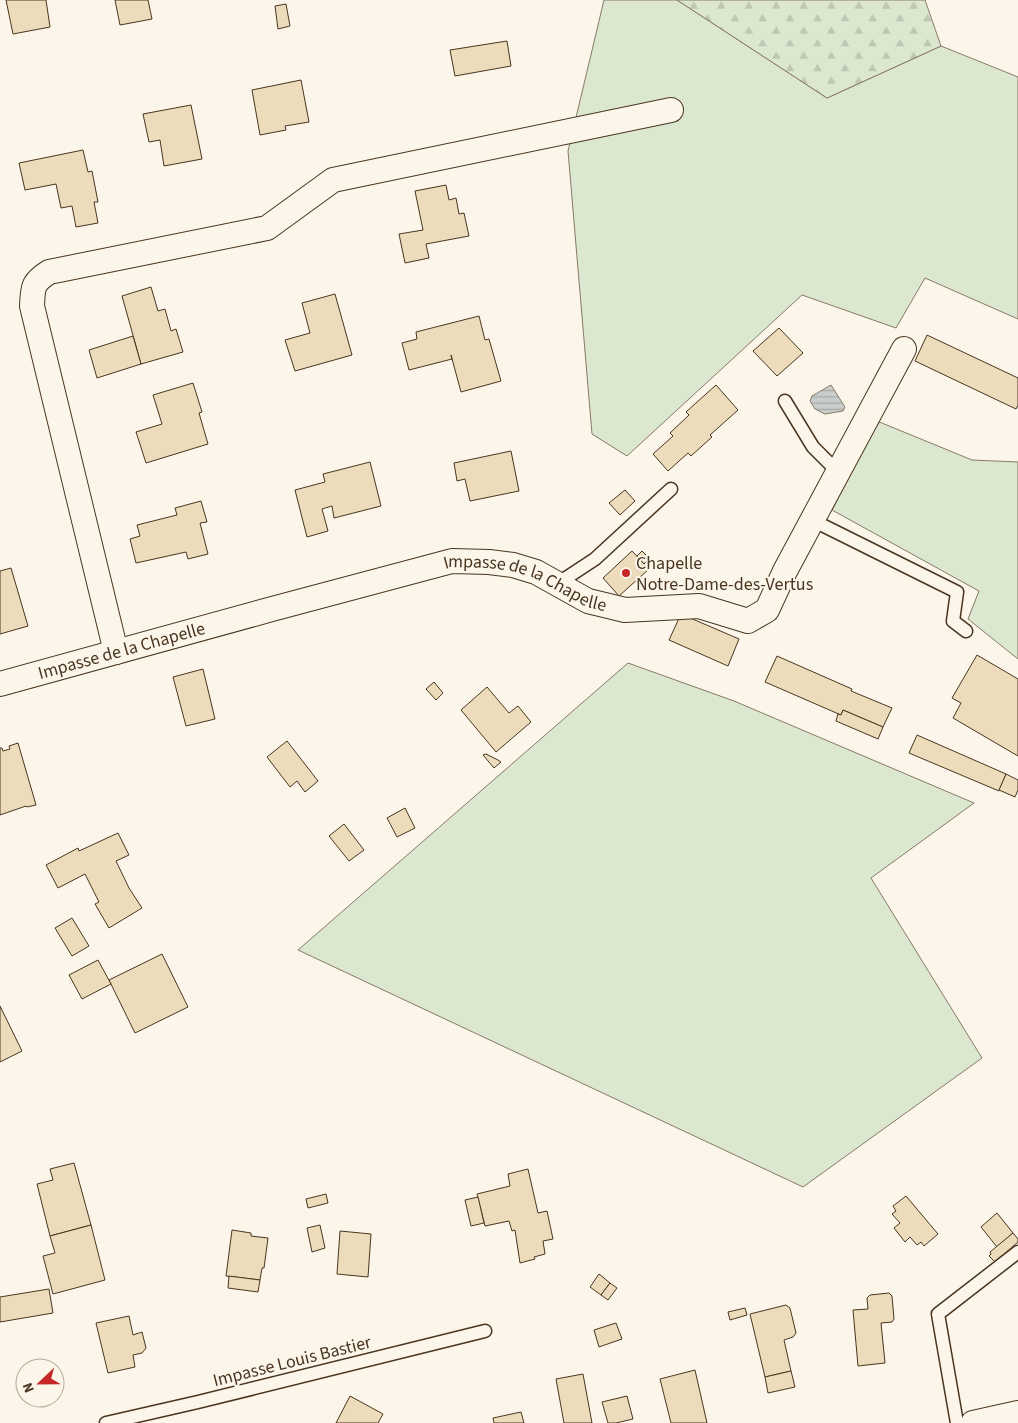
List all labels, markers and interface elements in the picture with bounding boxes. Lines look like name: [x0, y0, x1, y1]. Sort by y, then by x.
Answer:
street label: Impasse de la Chapelle: [441, 549, 609, 618]
place label: Chapelle Notre-Dame-des-Vertus: [636, 551, 813, 597]
marker: Chapelle Notre-Dame-des-Vertus: [620, 567, 632, 579]
street label: Impasse de la Chapelle: [35, 616, 208, 686]
street label: Impasse Louis Bastier: [210, 1330, 375, 1393]
north arrow: [15, 1358, 65, 1408]
text: N: [18, 1379, 40, 1396]

